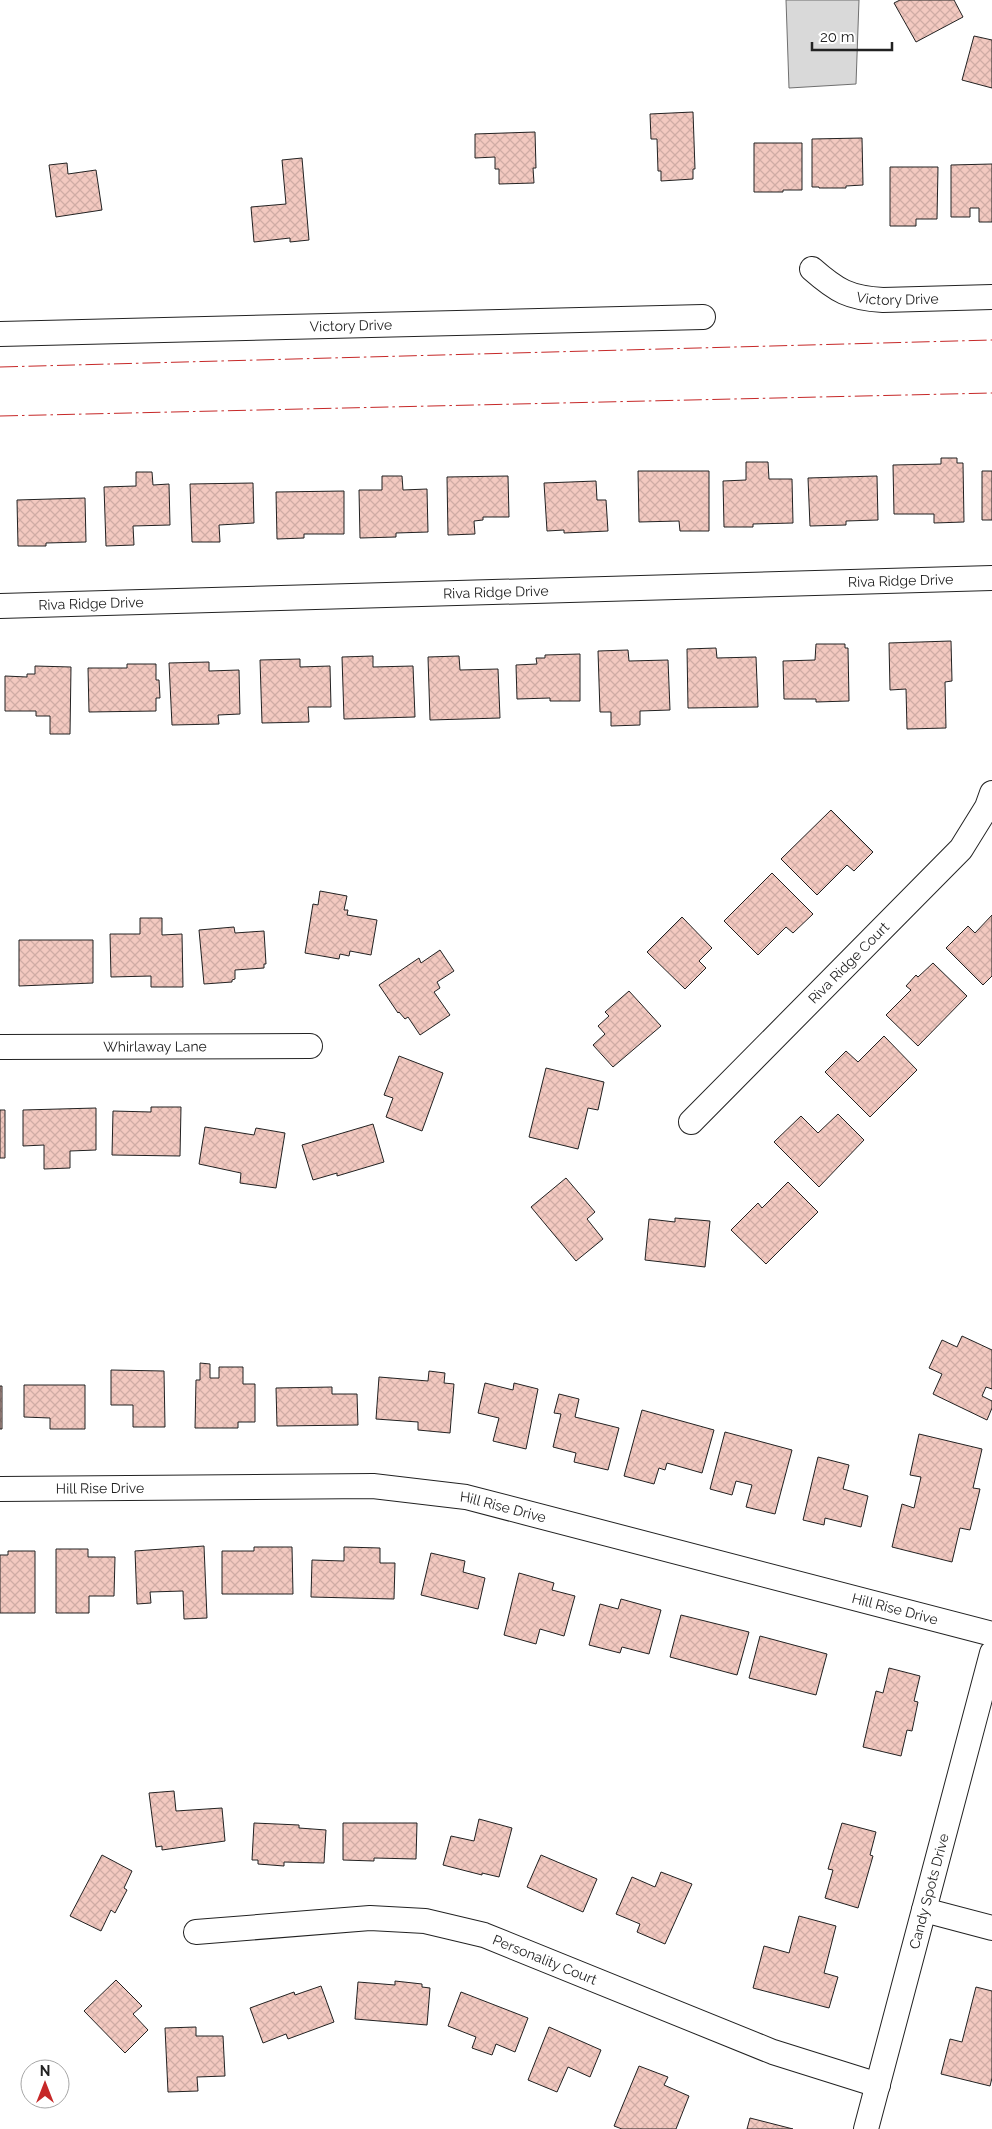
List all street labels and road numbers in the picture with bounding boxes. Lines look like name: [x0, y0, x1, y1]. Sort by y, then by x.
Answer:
street label: Victory Drive: [855, 289, 939, 308]
street label: Victory Drive: [310, 317, 392, 335]
street label: Riva Ridge Drive: [848, 571, 954, 590]
street label: Riva Ridge Drive: [443, 583, 549, 601]
street label: Riva Ridge Drive: [38, 594, 144, 613]
street label: Riva Ridge Court: [805, 919, 892, 1007]
street label: Whirlaway Lane: [103, 1038, 207, 1055]
street label: Hill Rise Drive: [56, 1480, 144, 1497]
street label: Hill Rise Drive: [459, 1488, 548, 1526]
street label: Hill Rise Drive: [850, 1590, 940, 1628]
street label: Candy Spots Drive: [906, 1832, 952, 1951]
street label: Personality Court: [491, 1931, 600, 1988]

